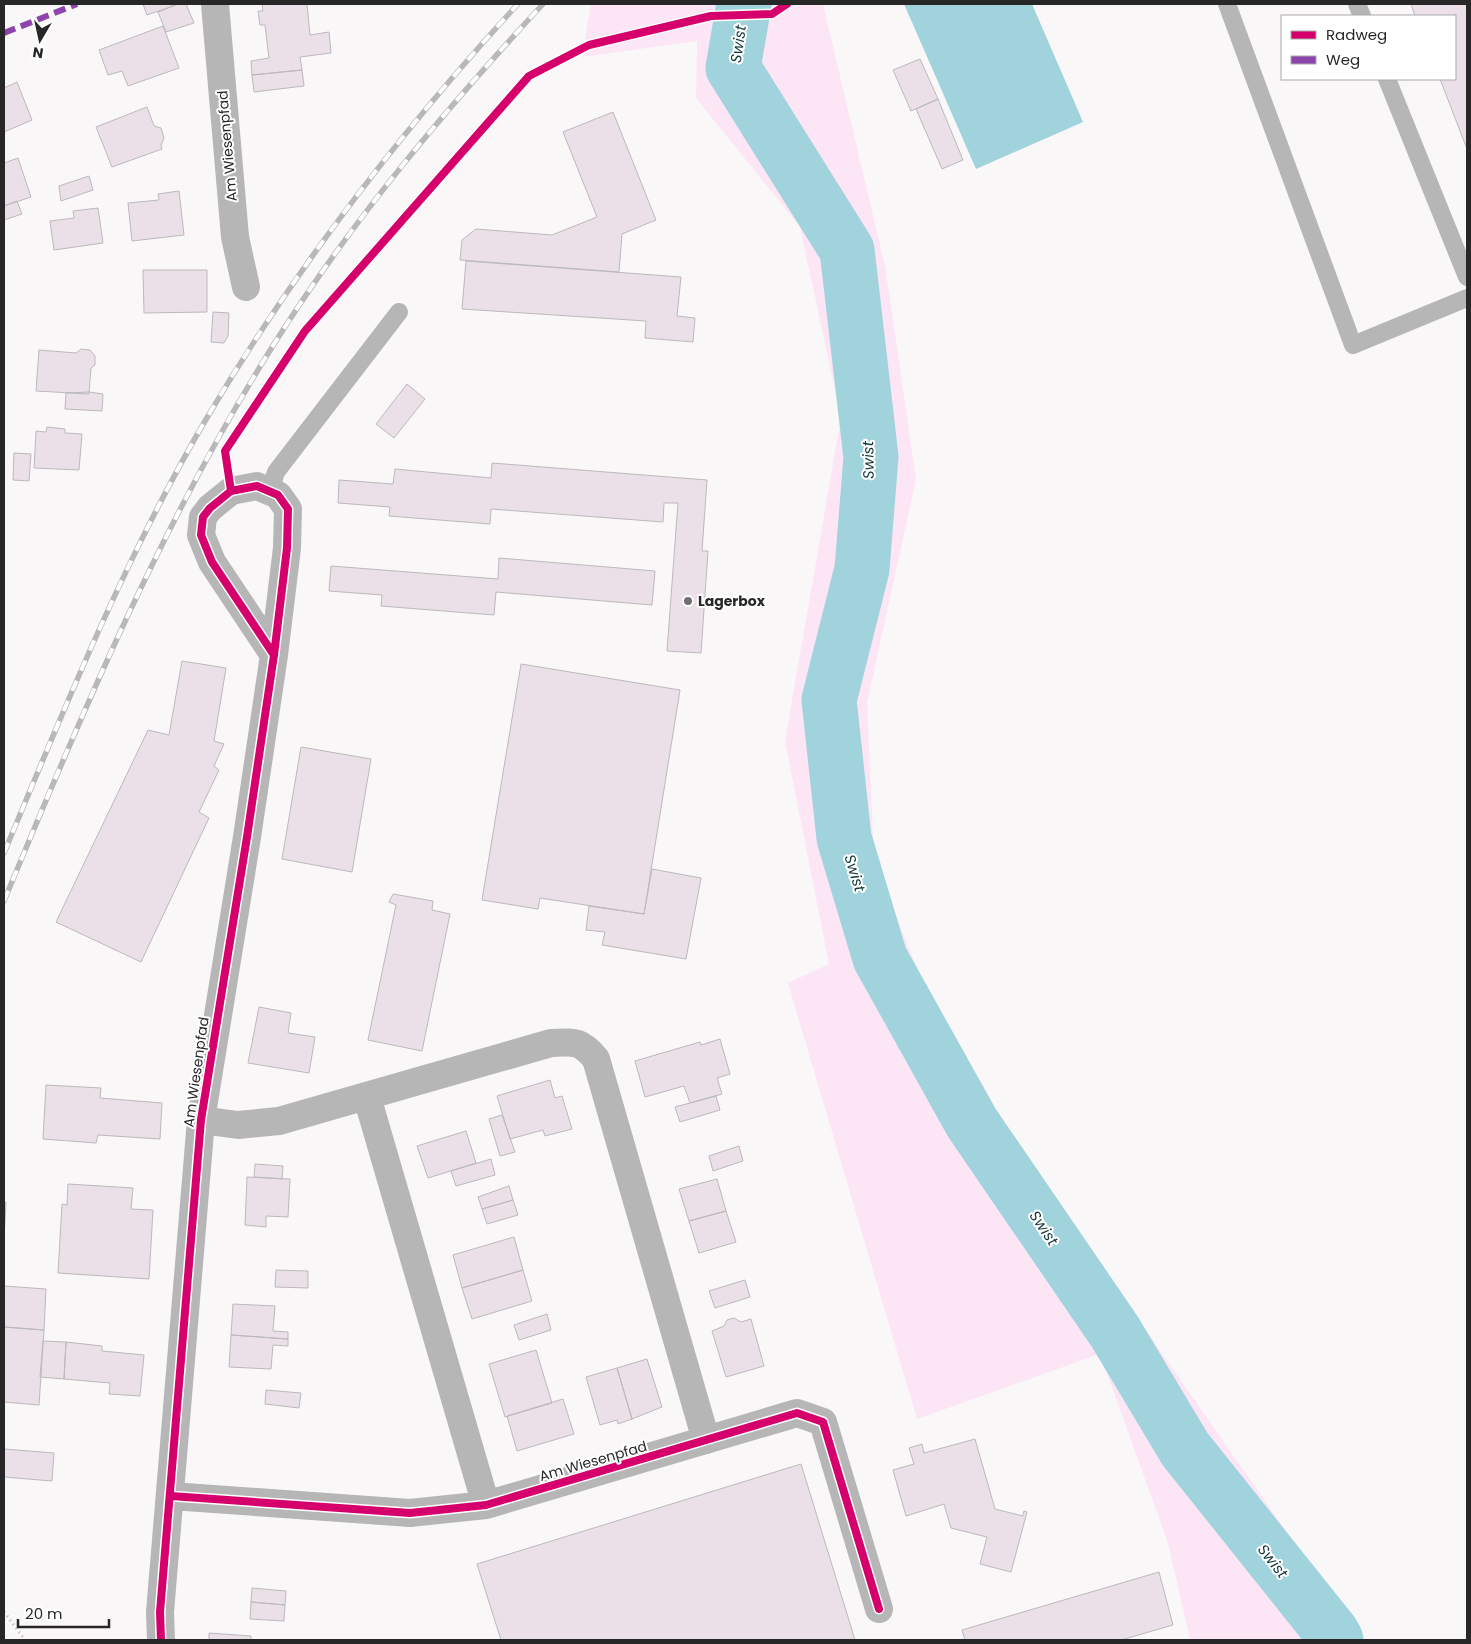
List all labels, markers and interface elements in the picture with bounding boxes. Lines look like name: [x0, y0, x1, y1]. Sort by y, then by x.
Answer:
north arrow: [15, 15, 65, 65]
legend: [1281, 15, 1456, 80]
water label: Swist: [725, 23, 751, 64]
text: Radweg: [1326, 24, 1387, 45]
text: N: [31, 42, 45, 64]
text: Weg: [1326, 49, 1360, 70]
street label: Am Wiesenpfad: [212, 90, 242, 202]
water label: Swist: [857, 440, 879, 479]
place label: Lagerbox: [698, 591, 766, 611]
marker: Lagerbox: [682, 595, 694, 607]
water label: Swist: [839, 852, 871, 895]
street label: Am Wiesenpfad: [178, 1015, 214, 1129]
water label: Swist: [1025, 1206, 1064, 1250]
street label: Am Wiesenpfad: [537, 1436, 649, 1486]
water label: Swist: [1253, 1540, 1293, 1583]
scale bar: [18, 1596, 109, 1628]
text: 20 m: [25, 1603, 63, 1624]

